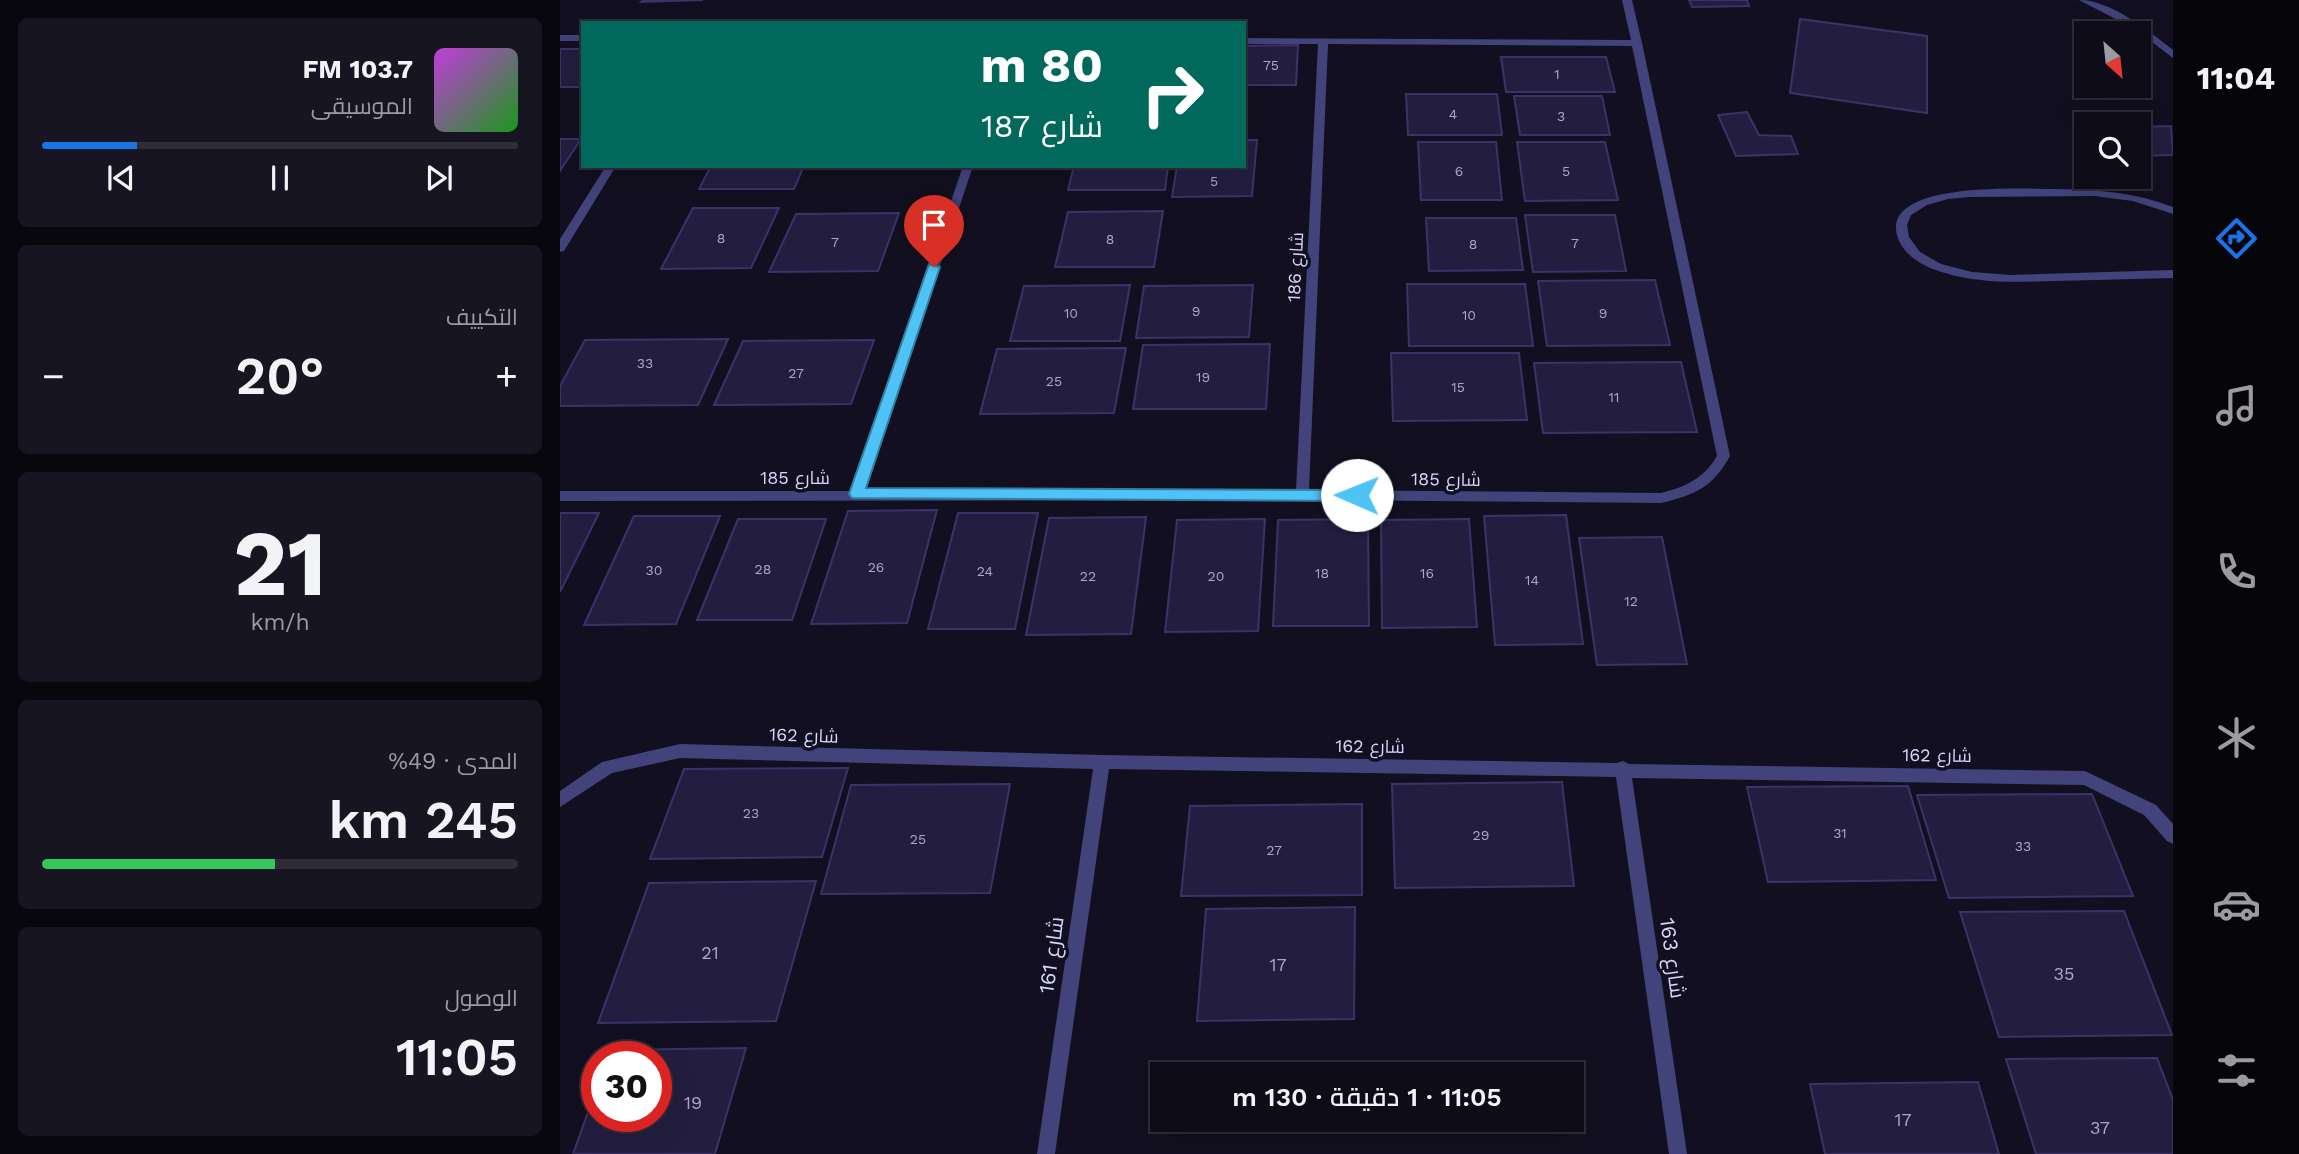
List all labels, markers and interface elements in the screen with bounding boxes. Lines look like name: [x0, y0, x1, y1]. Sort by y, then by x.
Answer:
north arrow: [2074, 21, 2151, 98]
map controls: [2074, 21, 2151, 189]
text: 80 m: [981, 36, 1103, 94]
icon: right: [1127, 49, 1218, 140]
text: 103.7 FM: [302, 54, 413, 84]
house number: 75: [1263, 57, 1279, 73]
text: 11:04: [2197, 59, 2275, 97]
house number: 1: [1554, 66, 1560, 82]
text: الموسيقى: [311, 93, 413, 120]
house number: 4: [1449, 106, 1457, 122]
text: شارع 187: [981, 107, 1103, 145]
house number: 3: [1557, 108, 1565, 124]
button: search: [2074, 112, 2151, 189]
icon: previous: [102, 159, 140, 197]
icon: pause: [261, 159, 299, 197]
icon: next: [420, 159, 458, 197]
house number: 6: [1455, 163, 1463, 179]
house number: 5: [1562, 163, 1570, 179]
house number: 5: [1210, 173, 1218, 189]
pin: [904, 195, 964, 267]
icon: arrive: [915, 206, 953, 244]
icon: directions: [2212, 214, 2261, 263]
house number: 8: [717, 230, 725, 246]
house number: 8: [1106, 231, 1114, 247]
street label: شارع 186: [1283, 231, 1309, 303]
house number: 7: [831, 234, 839, 250]
house number: 7: [1571, 235, 1579, 251]
house number: 8: [1469, 236, 1477, 252]
house number: 9: [1192, 303, 1200, 319]
text: التكييف: [446, 304, 518, 331]
house number: 10: [1064, 305, 1078, 321]
house number: 9: [1599, 305, 1607, 321]
house number: 10: [1462, 307, 1476, 323]
text: 20°: [236, 346, 324, 407]
text: −: [42, 354, 65, 398]
text: +: [495, 354, 518, 398]
house number: 33: [637, 355, 653, 371]
house number: 27: [788, 365, 804, 381]
house number: 19: [1196, 369, 1210, 385]
house number: 25: [1046, 373, 1062, 389]
house number: 15: [1451, 379, 1465, 395]
icon: music: [2212, 381, 2261, 430]
house number: 11: [1609, 389, 1619, 405]
position arrow: [1320, 458, 1394, 532]
street label: شارع 185: [760, 467, 830, 490]
street label: شارع 185: [1411, 468, 1481, 492]
text: 21: [233, 510, 327, 617]
icon: phone: [2212, 547, 2261, 596]
house number: 26: [868, 559, 884, 575]
house number: 28: [755, 561, 771, 577]
house number: 30: [646, 562, 662, 578]
house number: 24: [977, 563, 993, 579]
house number: 18: [1315, 565, 1329, 581]
house number: 16: [1420, 565, 1434, 581]
house number: 22: [1080, 568, 1096, 584]
house number: 20: [1208, 568, 1224, 584]
house number: 14: [1525, 572, 1539, 588]
house number: 12: [1624, 593, 1638, 609]
text: km/h: [250, 609, 310, 636]
icon: climate: [2212, 713, 2261, 762]
street label: شارع 162: [769, 723, 839, 749]
street label: شارع 162: [1335, 735, 1405, 759]
street label: شارع 162: [1902, 744, 1972, 768]
text: المدى · 49%: [388, 748, 518, 775]
text: 245 km: [329, 790, 518, 851]
house number: 23: [743, 805, 759, 821]
house number: 31: [1833, 825, 1847, 841]
house number: 29: [1473, 827, 1489, 843]
house number: 25: [910, 831, 926, 847]
house number: 33: [2015, 838, 2031, 854]
house number: 27: [1266, 842, 1282, 858]
icon: car: [2212, 880, 2261, 929]
street label: شارع 161: [1033, 915, 1071, 995]
street label: شارع 163: [1653, 916, 1691, 1000]
house number: 21: [701, 942, 719, 963]
house number: 17: [1269, 954, 1287, 975]
house number: 35: [2054, 963, 2074, 984]
text: الوصول: [445, 985, 518, 1012]
text: 11:05: [396, 1027, 518, 1088]
speed limit sign: 30: [581, 1041, 672, 1132]
icon: filters: [2212, 1046, 2261, 1095]
text: 11:05 · 1 دقيقة · 130 m: [1232, 1082, 1502, 1112]
house number: 19: [684, 1092, 702, 1113]
house number: 17: [1894, 1109, 1912, 1130]
house number: 37: [2090, 1117, 2110, 1138]

